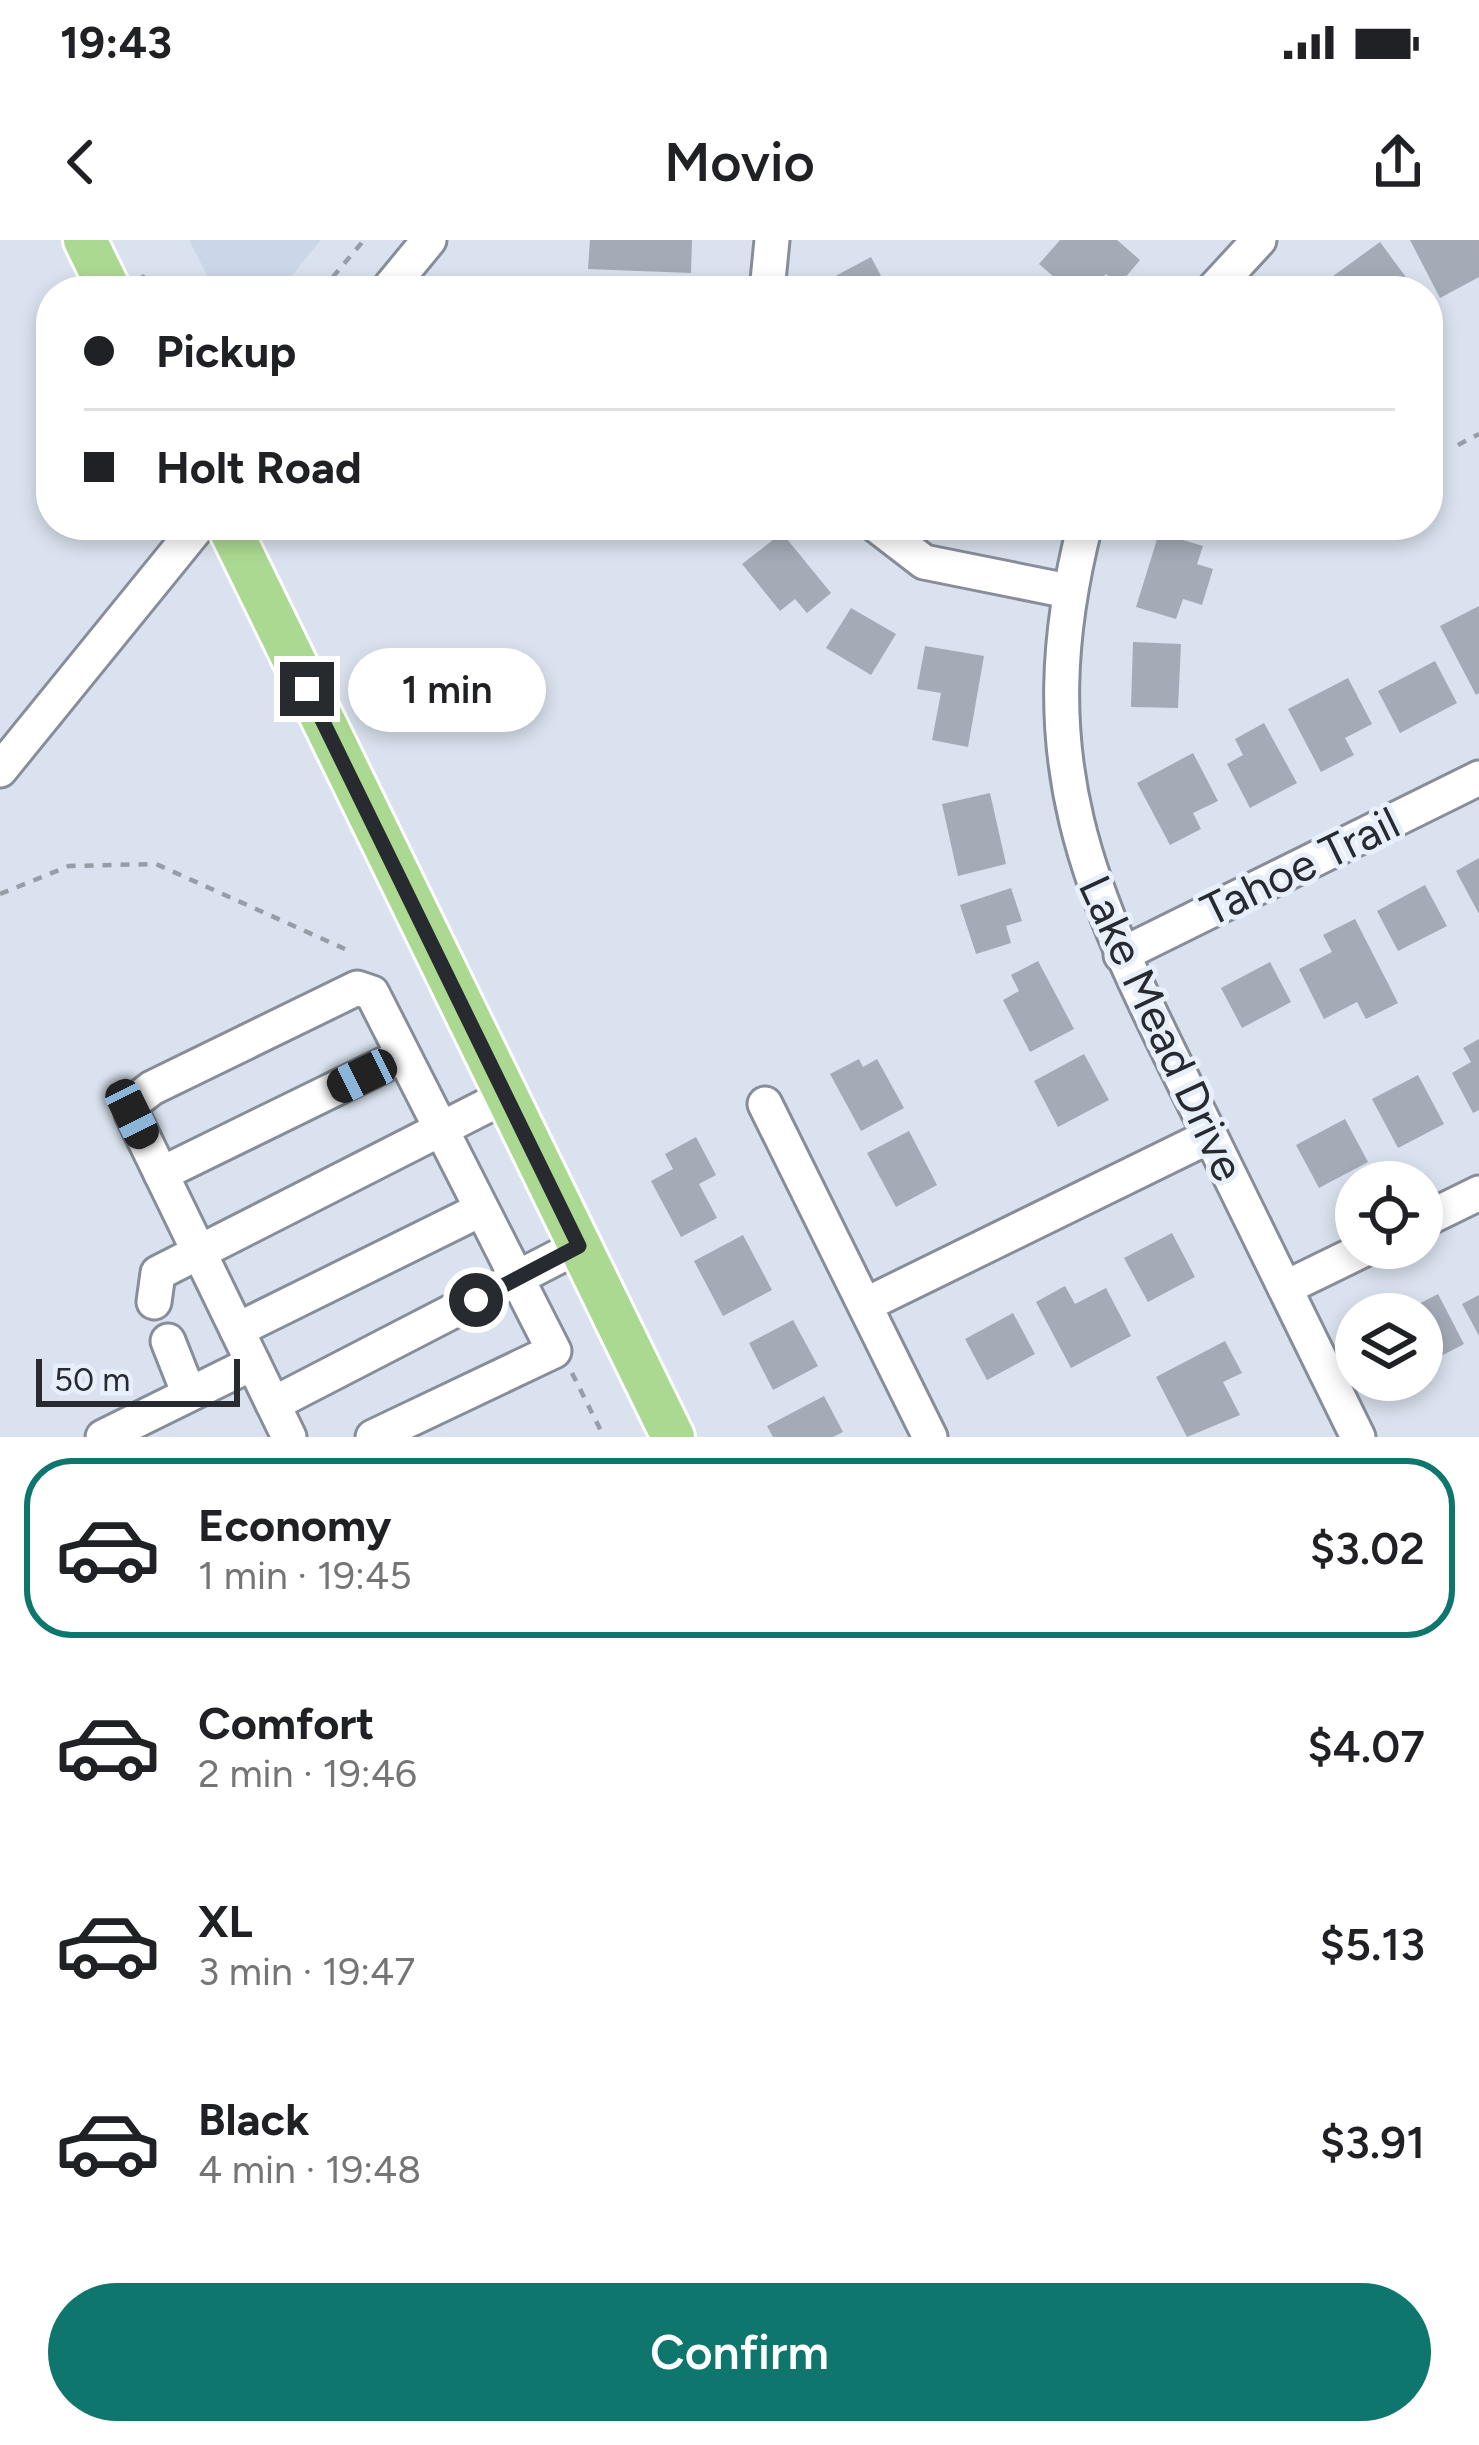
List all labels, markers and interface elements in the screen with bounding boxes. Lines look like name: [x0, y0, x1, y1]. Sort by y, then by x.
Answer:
text: 19:43: [60, 15, 172, 69]
icon: back: [48, 129, 114, 195]
icon: share: [1365, 129, 1431, 195]
text: Movio: [664, 130, 815, 195]
text: Pickup: [156, 324, 296, 378]
text: Holt Road: [156, 440, 362, 494]
callout: 1 min: [349, 647, 547, 731]
route end: [280, 662, 334, 716]
text: 1 min: [401, 666, 493, 713]
street label: Tahoe Trail: [1192, 795, 1408, 937]
street label: Lake Mead Drive: [1068, 867, 1256, 1189]
car: [322, 1044, 402, 1108]
car: [100, 1074, 164, 1154]
map controls: [1335, 1161, 1443, 1401]
button: locate: [1335, 1161, 1443, 1269]
route start: [449, 1273, 503, 1327]
button: layers: [1335, 1293, 1443, 1401]
scale bar: [36, 1353, 240, 1406]
text: 50 m: [54, 1360, 130, 1399]
icon: car: [54, 1494, 162, 1602]
text: Economy: [198, 1498, 391, 1552]
text: $3.02: [1310, 1521, 1425, 1575]
text: 1 min · 19:45: [198, 1552, 412, 1599]
icon: car: [54, 1692, 162, 1800]
text: Comfort: [198, 1696, 374, 1750]
text: $4.07: [1308, 1719, 1425, 1773]
text: 2 min · 19:46: [198, 1750, 417, 1797]
icon: car: [54, 1890, 162, 1998]
text: XL: [198, 1894, 253, 1948]
text: $5.13: [1320, 1917, 1425, 1971]
text: 3 min · 19:47: [198, 1948, 415, 1995]
icon: car: [54, 2088, 162, 2196]
text: Black: [198, 2092, 309, 2146]
text: $3.91: [1320, 2115, 1425, 2169]
text: 4 min · 19:48: [198, 2146, 421, 2193]
button: Confirm: [48, 2283, 1431, 2421]

